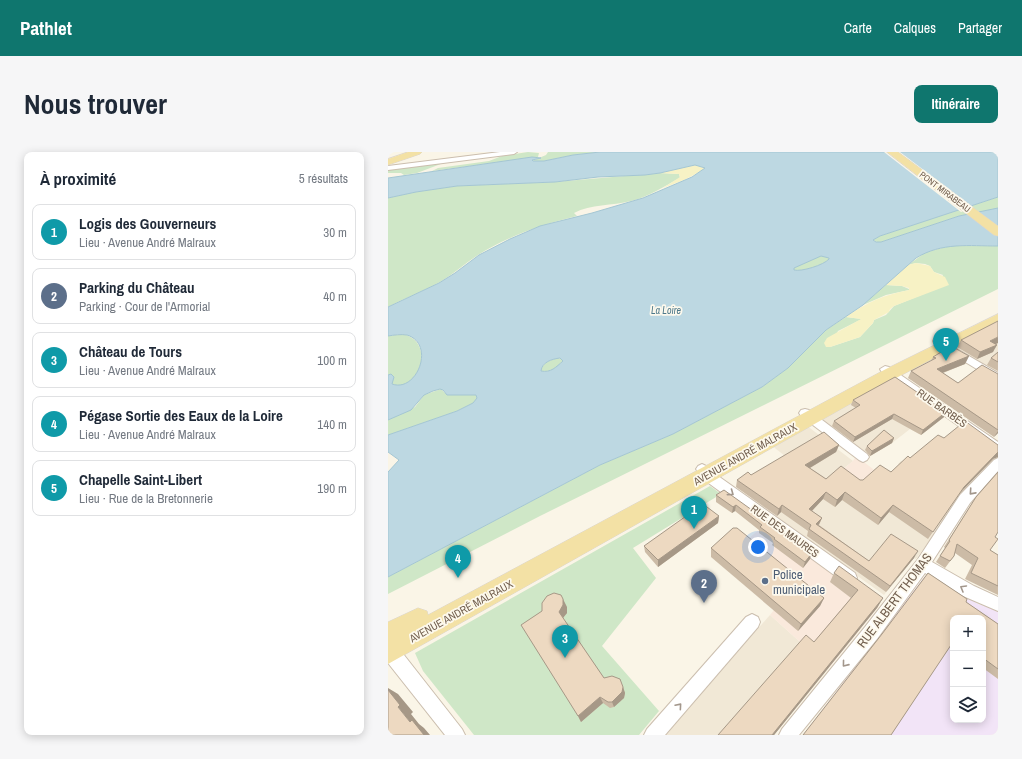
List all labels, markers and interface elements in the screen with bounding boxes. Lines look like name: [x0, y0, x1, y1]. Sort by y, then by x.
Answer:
text: Pathlet: [20, 15, 72, 41]
text: Carte: [844, 19, 872, 37]
text: Calques: [894, 19, 936, 37]
text: Partager: [958, 19, 1002, 37]
text: Nous trouver: [24, 85, 167, 123]
button: Itinéraire: [914, 85, 998, 123]
text: À proximité: [40, 167, 116, 190]
street label: PONT MIRABEAU: [917, 169, 973, 215]
text: 5 résultats: [299, 170, 348, 187]
text: Logis des Gouverneurs: [79, 213, 216, 234]
text: 1: [51, 224, 57, 241]
text: 30 m: [323, 224, 347, 241]
text: Lieu · Avenue André Malraux: [79, 234, 216, 251]
text: Parking du Château: [79, 277, 195, 298]
text: 2: [51, 288, 57, 305]
text: 40 m: [323, 288, 347, 305]
text: Parking · Cour de l'Armorial: [79, 298, 210, 315]
water label: La Loire: [651, 304, 681, 317]
pin: 5: [933, 328, 959, 361]
text: Château de Tours: [79, 341, 182, 362]
text: 3: [51, 352, 57, 369]
text: 100 m: [317, 352, 347, 369]
text: Lieu · Avenue André Malraux: [79, 362, 216, 379]
street label: RUE BARBÈS: [914, 386, 970, 430]
text: Pégase Sortie des Eaux de la Loire: [79, 405, 283, 426]
text: 4: [51, 416, 57, 433]
text: 140 m: [317, 416, 347, 433]
street label: AVENUE ANDRÉ MALRAUX: [690, 420, 799, 489]
text: Lieu · Avenue André Malraux: [79, 426, 216, 443]
text: Chapelle Saint-Libert: [79, 469, 202, 490]
text: 5: [51, 480, 57, 497]
text: 190 m: [317, 480, 347, 497]
one-way arrow: [969, 487, 976, 495]
one-way arrow: [727, 488, 734, 495]
text: Lieu · Rue de la Bretonnerie: [79, 490, 213, 507]
pin: 1: [681, 496, 707, 529]
street label: RUE DES MAURES: [748, 501, 822, 561]
your location: [748, 537, 768, 557]
pin: 4: [445, 545, 471, 578]
street label: RUE ALBERT THOMAS: [853, 550, 936, 651]
place label: Police municipale: [773, 566, 825, 598]
pin: 2: [691, 570, 717, 603]
marker: Police municipale: [760, 576, 770, 586]
street label: AVENUE ANDRÉ MALRAUX: [406, 577, 515, 646]
one-way arrow: [960, 585, 967, 593]
map controls: [950, 615, 986, 723]
button: +: [950, 615, 986, 651]
pin: 3: [552, 625, 578, 658]
button: −: [950, 651, 986, 687]
one-way arrow: [843, 660, 850, 667]
button: layers: [950, 687, 986, 723]
one-way arrow: [674, 703, 681, 710]

